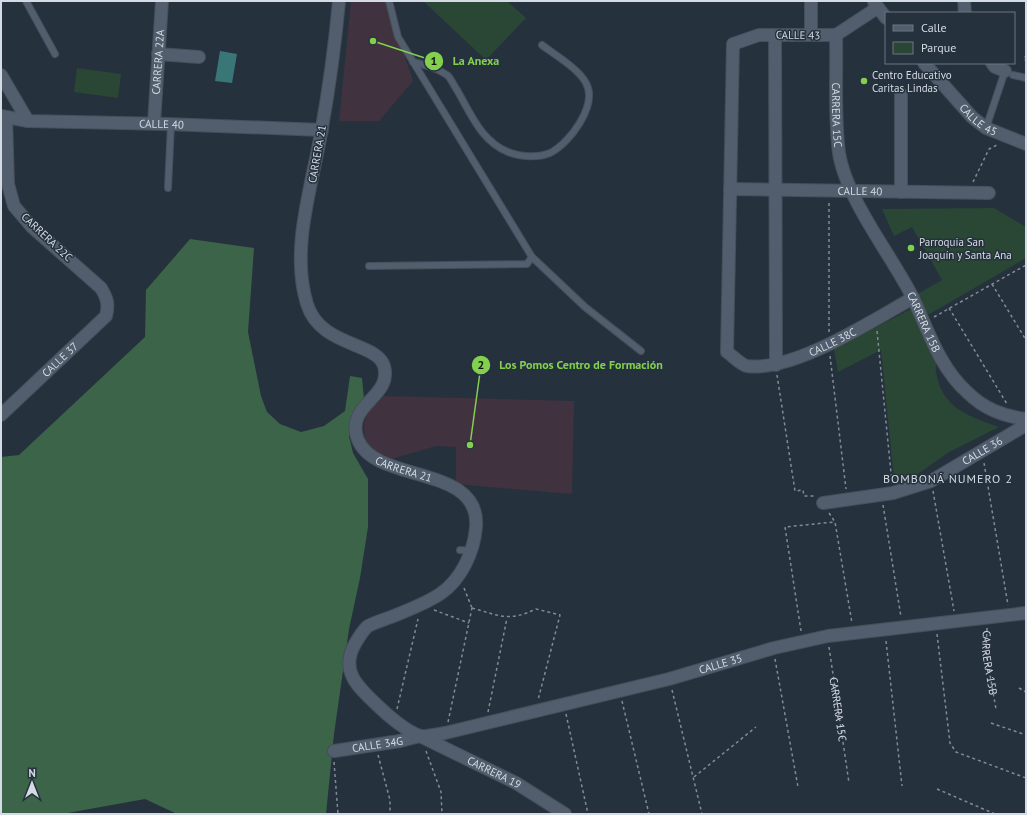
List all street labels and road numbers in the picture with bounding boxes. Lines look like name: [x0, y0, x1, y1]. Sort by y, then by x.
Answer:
street label: CALLE 43: [776, 28, 820, 42]
street label: CARRERA 22A: [149, 29, 167, 95]
street label: CARRERA 15C: [829, 82, 845, 148]
street label: CALLE 45: [956, 101, 999, 139]
street label: CALLE 40: [139, 116, 184, 132]
street label: CARRERA 21: [305, 124, 329, 184]
street label: CALLE 40: [838, 184, 882, 198]
street label: CARRERA 22C: [19, 210, 75, 264]
street label: CARRERA 15B: [904, 289, 944, 355]
street label: CALLE 38C: [807, 325, 859, 360]
street label: CALLE 37: [39, 339, 81, 380]
street label: CALLE 36: [959, 433, 1005, 468]
street label: CARRERA 21: [373, 453, 434, 485]
street label: CARRERA 15B: [979, 630, 1000, 696]
street label: CALLE 35: [697, 651, 744, 677]
street label: CARRERA 15C: [827, 676, 850, 742]
street label: CALLE 34G: [351, 734, 404, 755]
street label: CARRERA 19: [465, 753, 524, 792]

